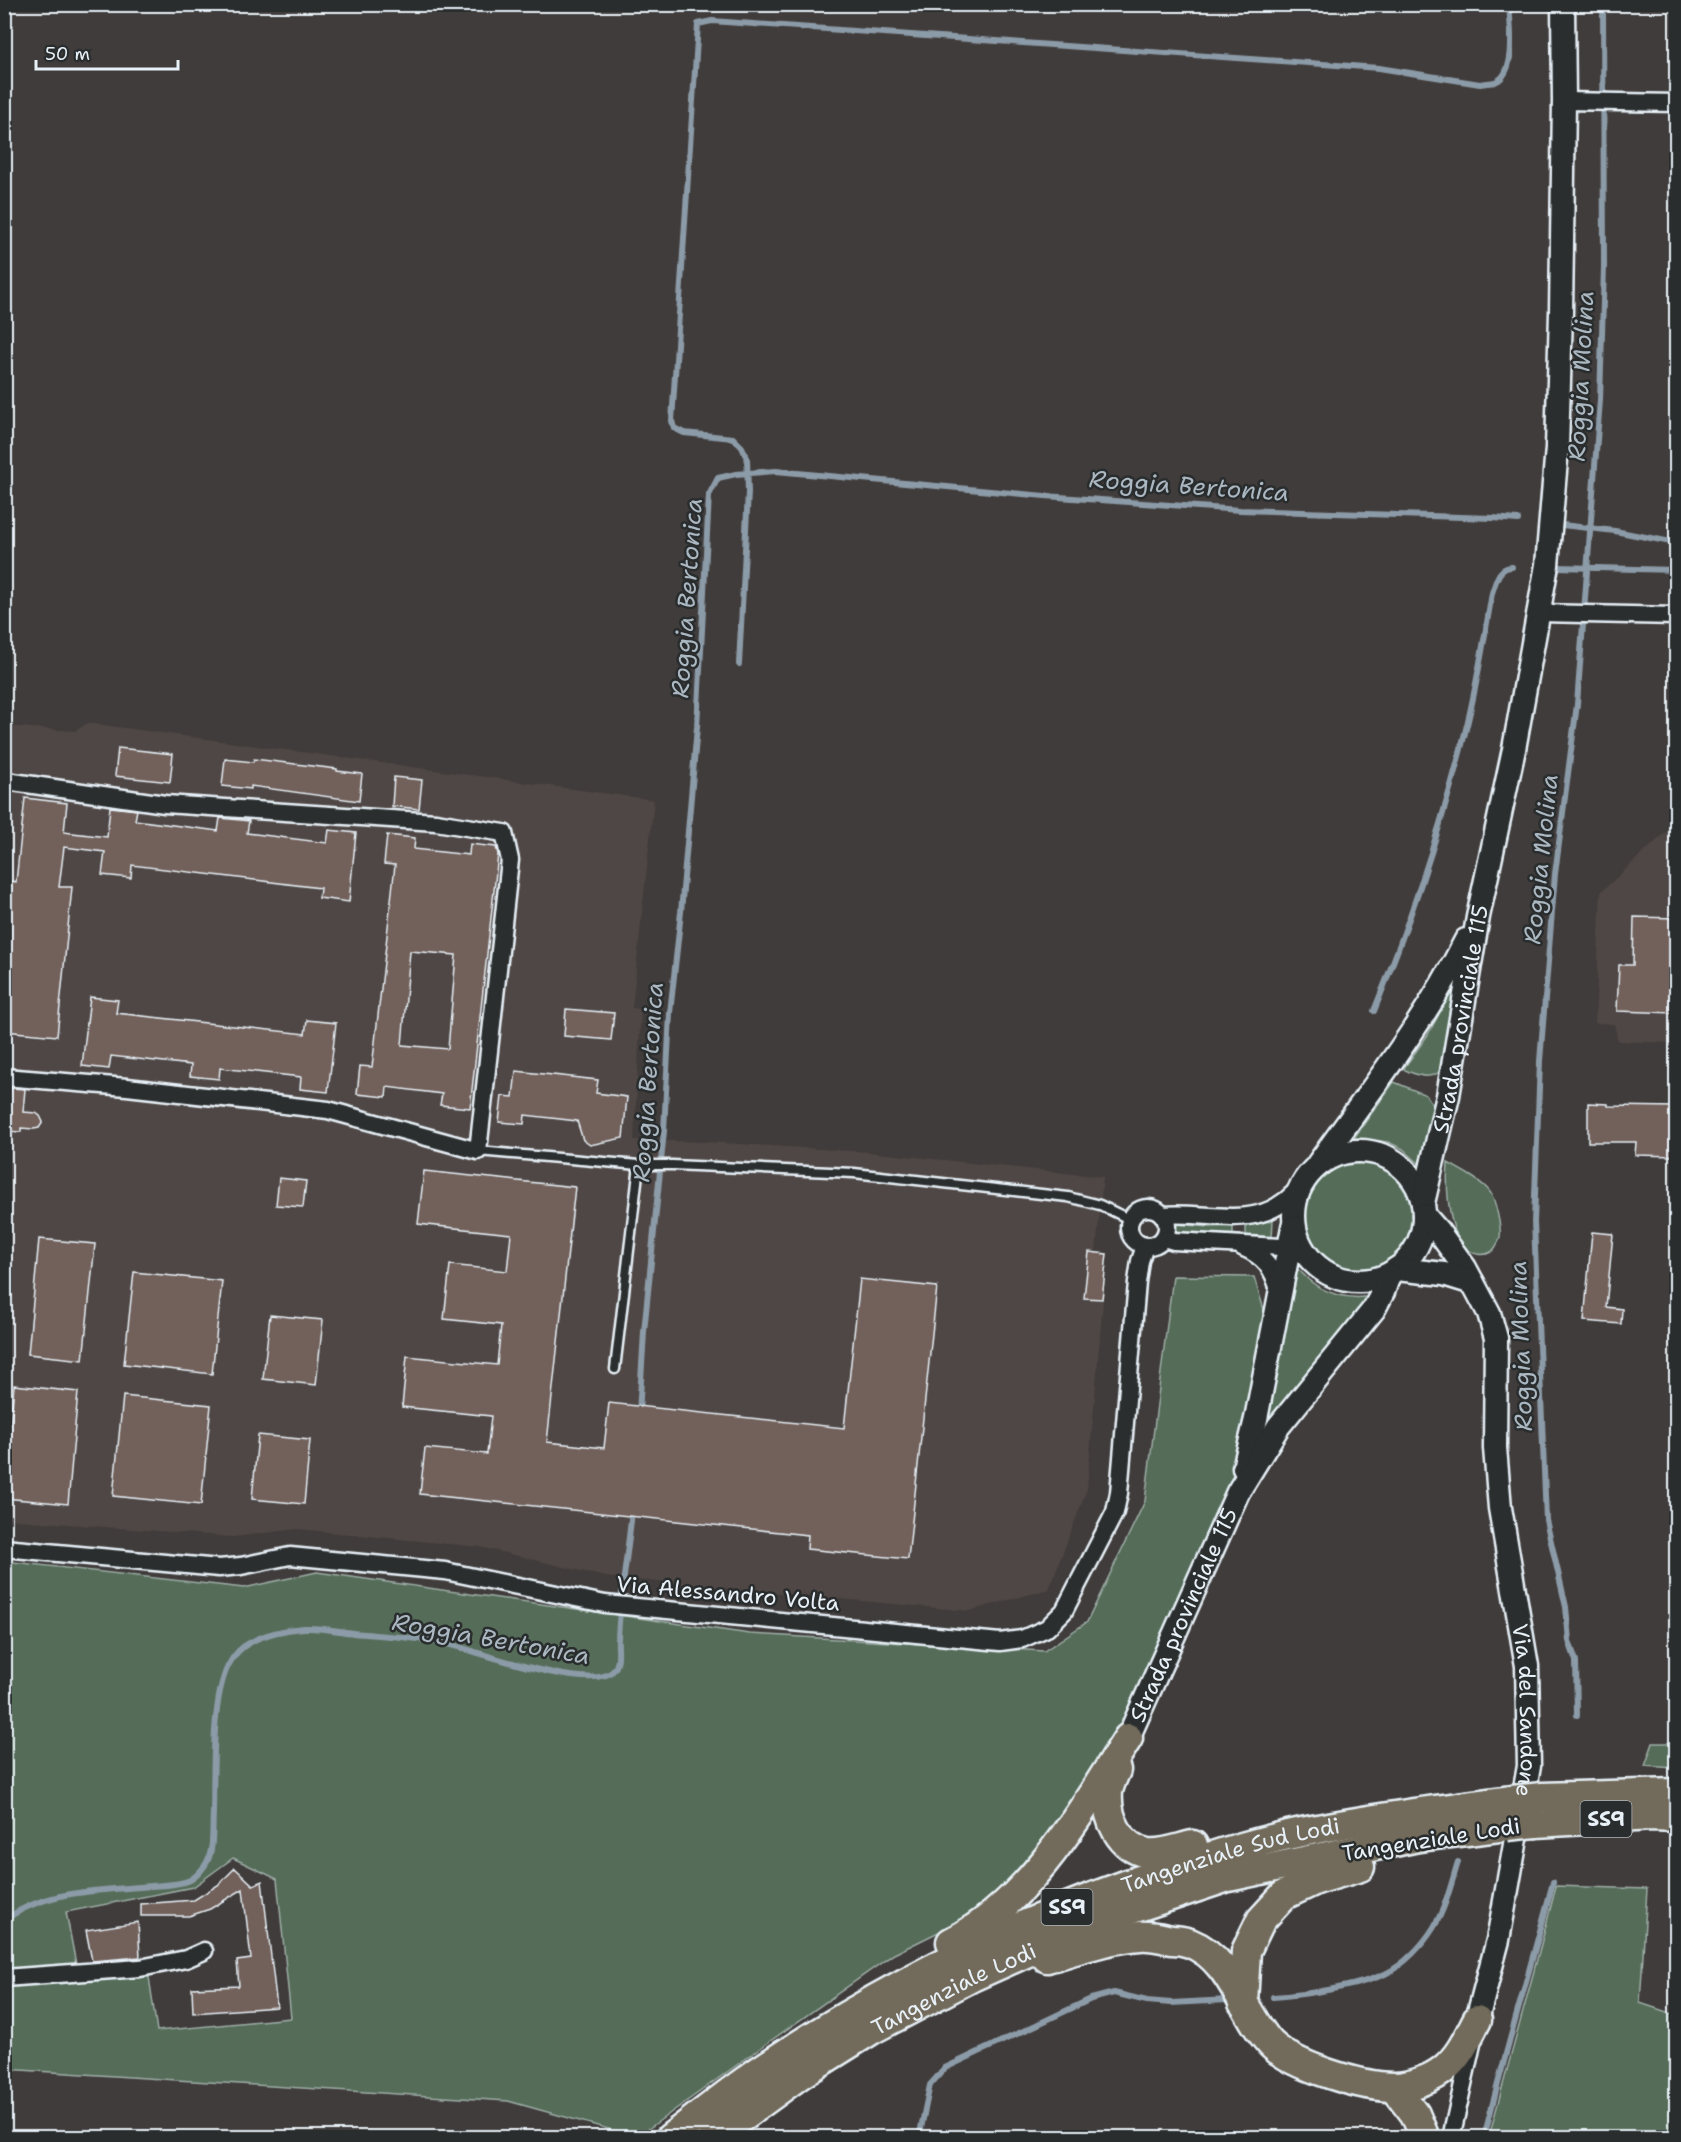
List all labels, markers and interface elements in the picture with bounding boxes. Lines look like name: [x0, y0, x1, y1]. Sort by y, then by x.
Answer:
scale bar: [36, 33, 178, 71]
text: 50 m: [45, 42, 90, 66]
water label: Roggia Molina: [1561, 290, 1601, 462]
water label: Roggia Bertonica: [1088, 463, 1290, 509]
water label: Roggia Bertonica: [664, 497, 710, 699]
water label: Roggia Molina: [1516, 772, 1566, 946]
street label: Strada provinciale 115: [1426, 902, 1495, 1136]
water label: Roggia Bertonica: [625, 981, 671, 1183]
water label: Roggia Molina: [1502, 1260, 1540, 1432]
street label: Strada provinciale 115: [1123, 1503, 1244, 1727]
street label: Via Alessandro Volta: [615, 1569, 841, 1618]
water label: Roggia Bertonica: [390, 1606, 592, 1672]
street label: Via del Sandone: [1505, 1622, 1543, 1799]
road number: SS9: [1580, 1801, 1632, 1837]
street label: Tangenziale Sud Lodi: [1117, 1811, 1342, 1900]
street label: Tangenziale Lodi: [1340, 1811, 1522, 1868]
road number: SS9: [1042, 1889, 1092, 1925]
street label: Tangenziale Lodi: [867, 1936, 1041, 2042]

